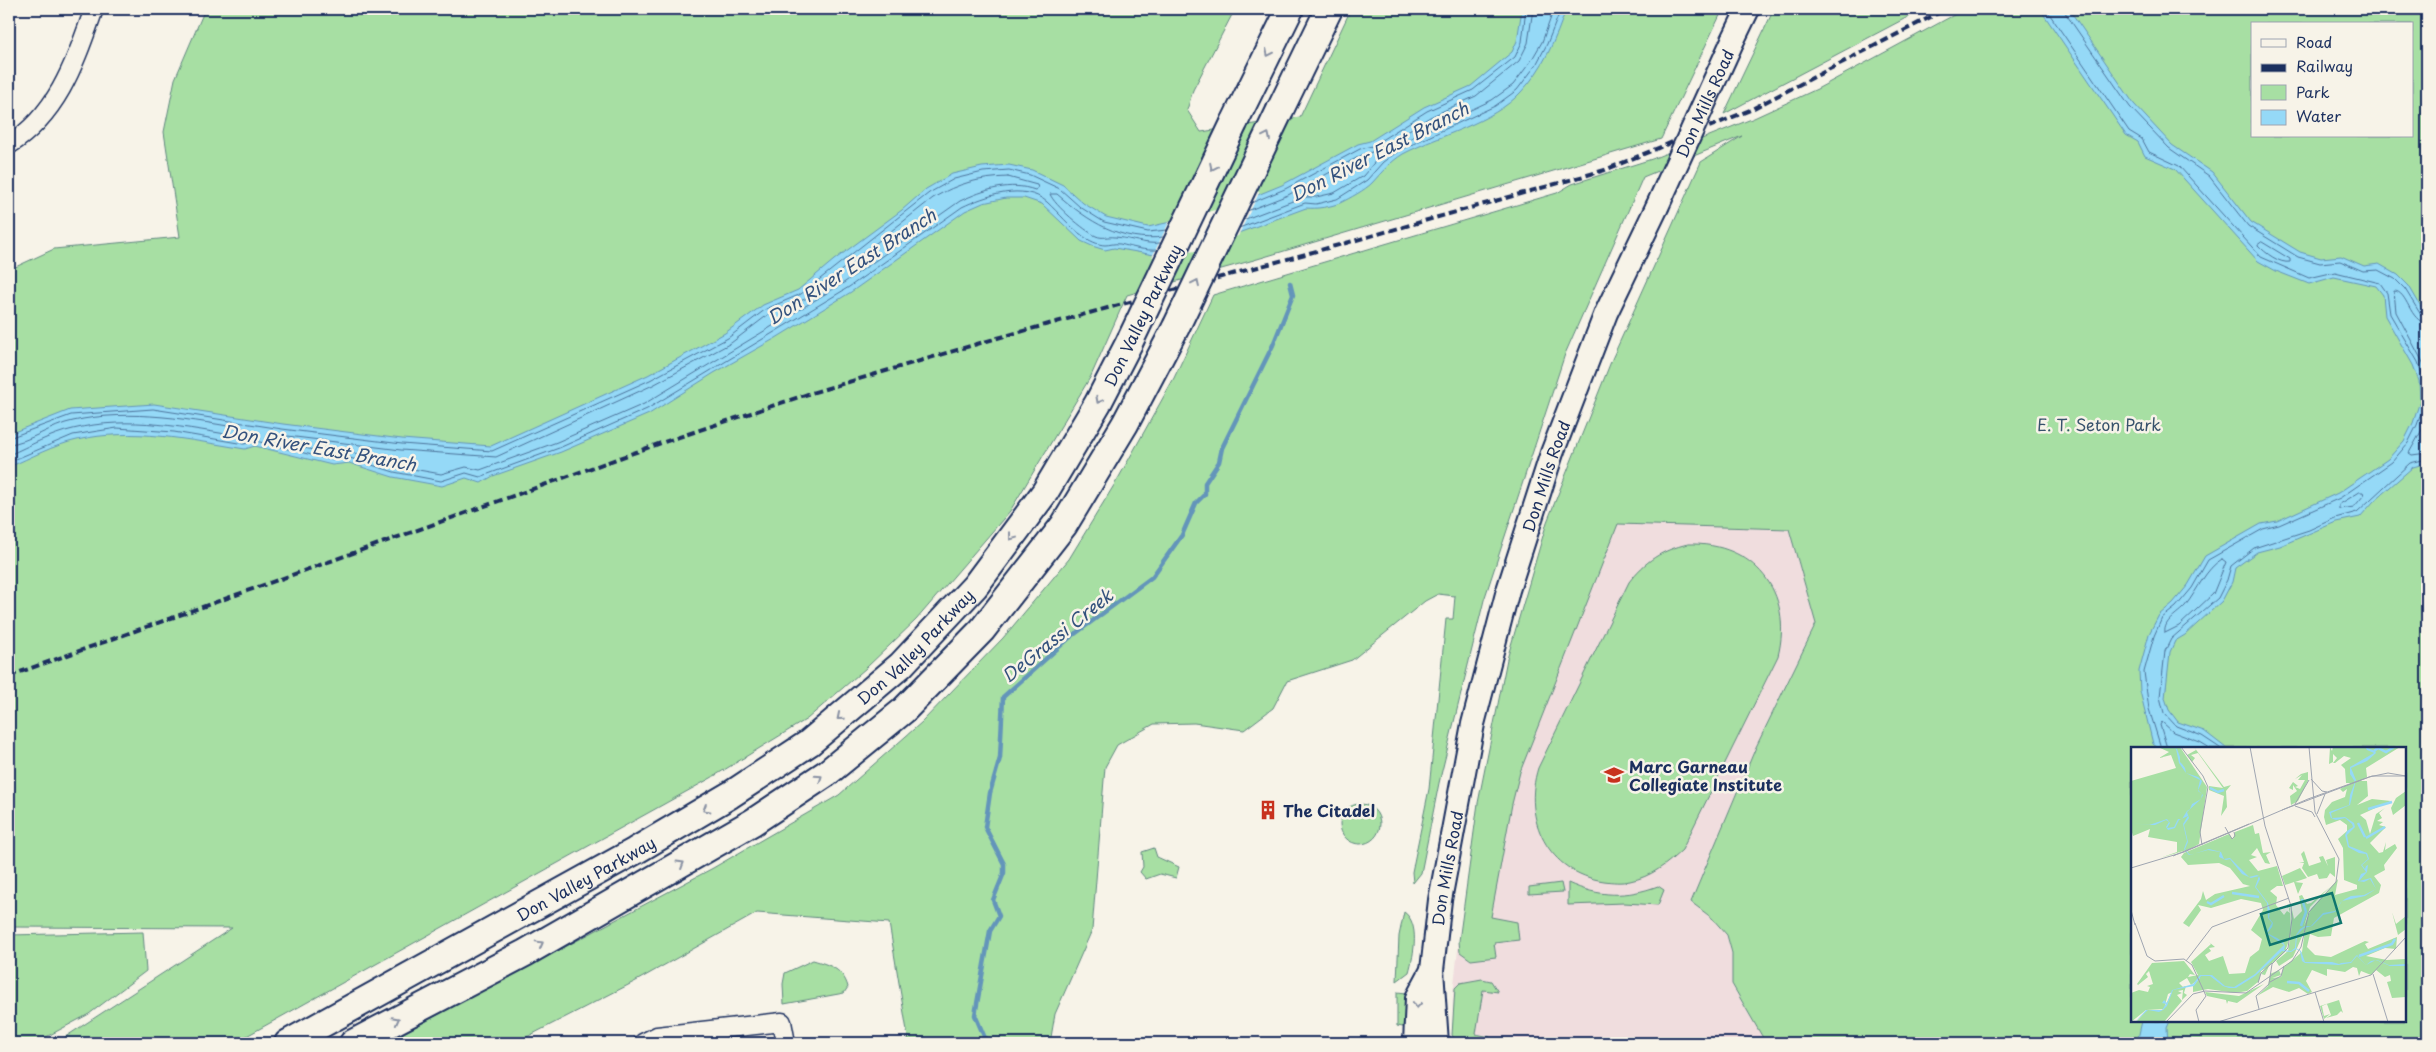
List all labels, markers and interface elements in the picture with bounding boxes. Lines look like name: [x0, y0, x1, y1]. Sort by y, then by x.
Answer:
legend: [2251, 22, 2414, 138]
text: Road: [2296, 30, 2332, 53]
street label: Don Mills Road: [1669, 45, 1739, 161]
one-way arrow: [1265, 47, 1275, 56]
text: Railway: [2296, 54, 2353, 77]
text: Park: [2296, 80, 2330, 103]
water label: Don River East Branch: [1285, 94, 1473, 208]
text: Water: [2296, 104, 2341, 127]
one-way arrow: [1260, 132, 1271, 141]
one-way arrow: [1209, 162, 1220, 171]
water label: Don River East Branch: [761, 201, 941, 331]
street label: Don Valley Parkway: [1097, 240, 1187, 390]
one-way arrow: [1190, 279, 1201, 288]
one-way arrow: [1096, 395, 1106, 404]
park label: E. T. Seton Park: [2037, 412, 2161, 436]
water label: Don River East Branch: [220, 417, 419, 477]
street label: Don Mills Road: [1515, 417, 1576, 535]
one-way arrow: [1009, 531, 1017, 540]
water label: DeGrassi Creek: [996, 581, 1119, 688]
street label: Don Valley Parkway: [851, 583, 979, 710]
one-way arrow: [836, 711, 845, 720]
inset map: [2131, 747, 2406, 1022]
place label: Marc Garneau Collegiate Institute: [1629, 754, 1782, 796]
school or university icon: Marc Garneau Collegiate Institute: [1603, 764, 1625, 786]
one-way arrow: [813, 775, 823, 784]
place label: The Citadel: [1283, 798, 1375, 822]
building icon: The Citadel: [1257, 799, 1279, 821]
one-way arrow: [703, 803, 712, 813]
street label: Don Mills Road: [1425, 809, 1469, 927]
street label: Don Valley Parkway: [511, 830, 660, 927]
one-way arrow: [676, 861, 685, 871]
one-way arrow: [534, 940, 543, 950]
one-way arrow: [1412, 1001, 1423, 1009]
one-way arrow: [391, 1016, 400, 1026]

